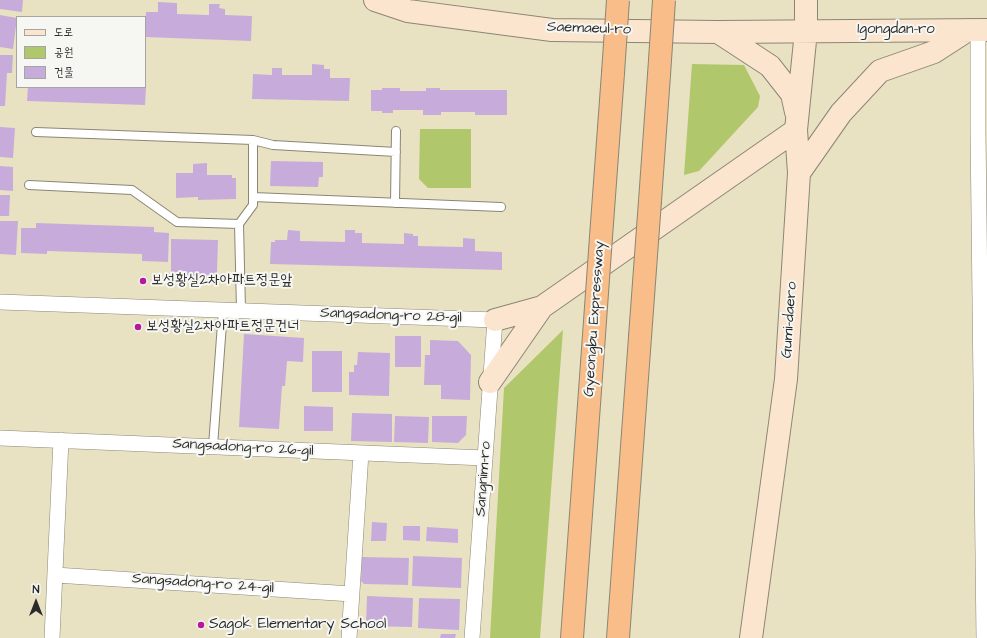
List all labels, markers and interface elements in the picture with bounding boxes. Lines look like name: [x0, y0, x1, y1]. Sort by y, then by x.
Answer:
legend: [16, 16, 146, 88]
street label: Saemaeul-ro: [547, 19, 631, 39]
street label: 1gongdan-ro: [857, 21, 935, 39]
text: 도로: [54, 24, 73, 41]
text: 공원: [54, 44, 73, 61]
text: 건물: [54, 64, 73, 81]
street label: Gyeongbu Expressway: [581, 240, 609, 398]
place label: 보성황실2차아파트정문앞: [151, 272, 292, 290]
marker: 보성황실2차아파트정문앞: [138, 276, 148, 286]
street label: Gumi-daero: [778, 281, 802, 359]
street label: Sangsadong-ro 28-gil: [320, 305, 462, 327]
place label: 보성황실2차아파트정문건너: [146, 318, 299, 336]
marker: 보성황실2차아파트정문건너: [133, 322, 143, 332]
street label: Sangsadong-ro 26-gil: [172, 435, 314, 461]
street label: Sangnim-ro: [472, 441, 496, 517]
street label: Sangsadong-ro 24-gil: [131, 570, 275, 598]
north arrow: [16, 582, 56, 622]
text: N: [33, 582, 39, 597]
place label: Sagok Elementary School: [209, 616, 386, 634]
marker: Sagok Elementary School: [196, 620, 206, 630]

